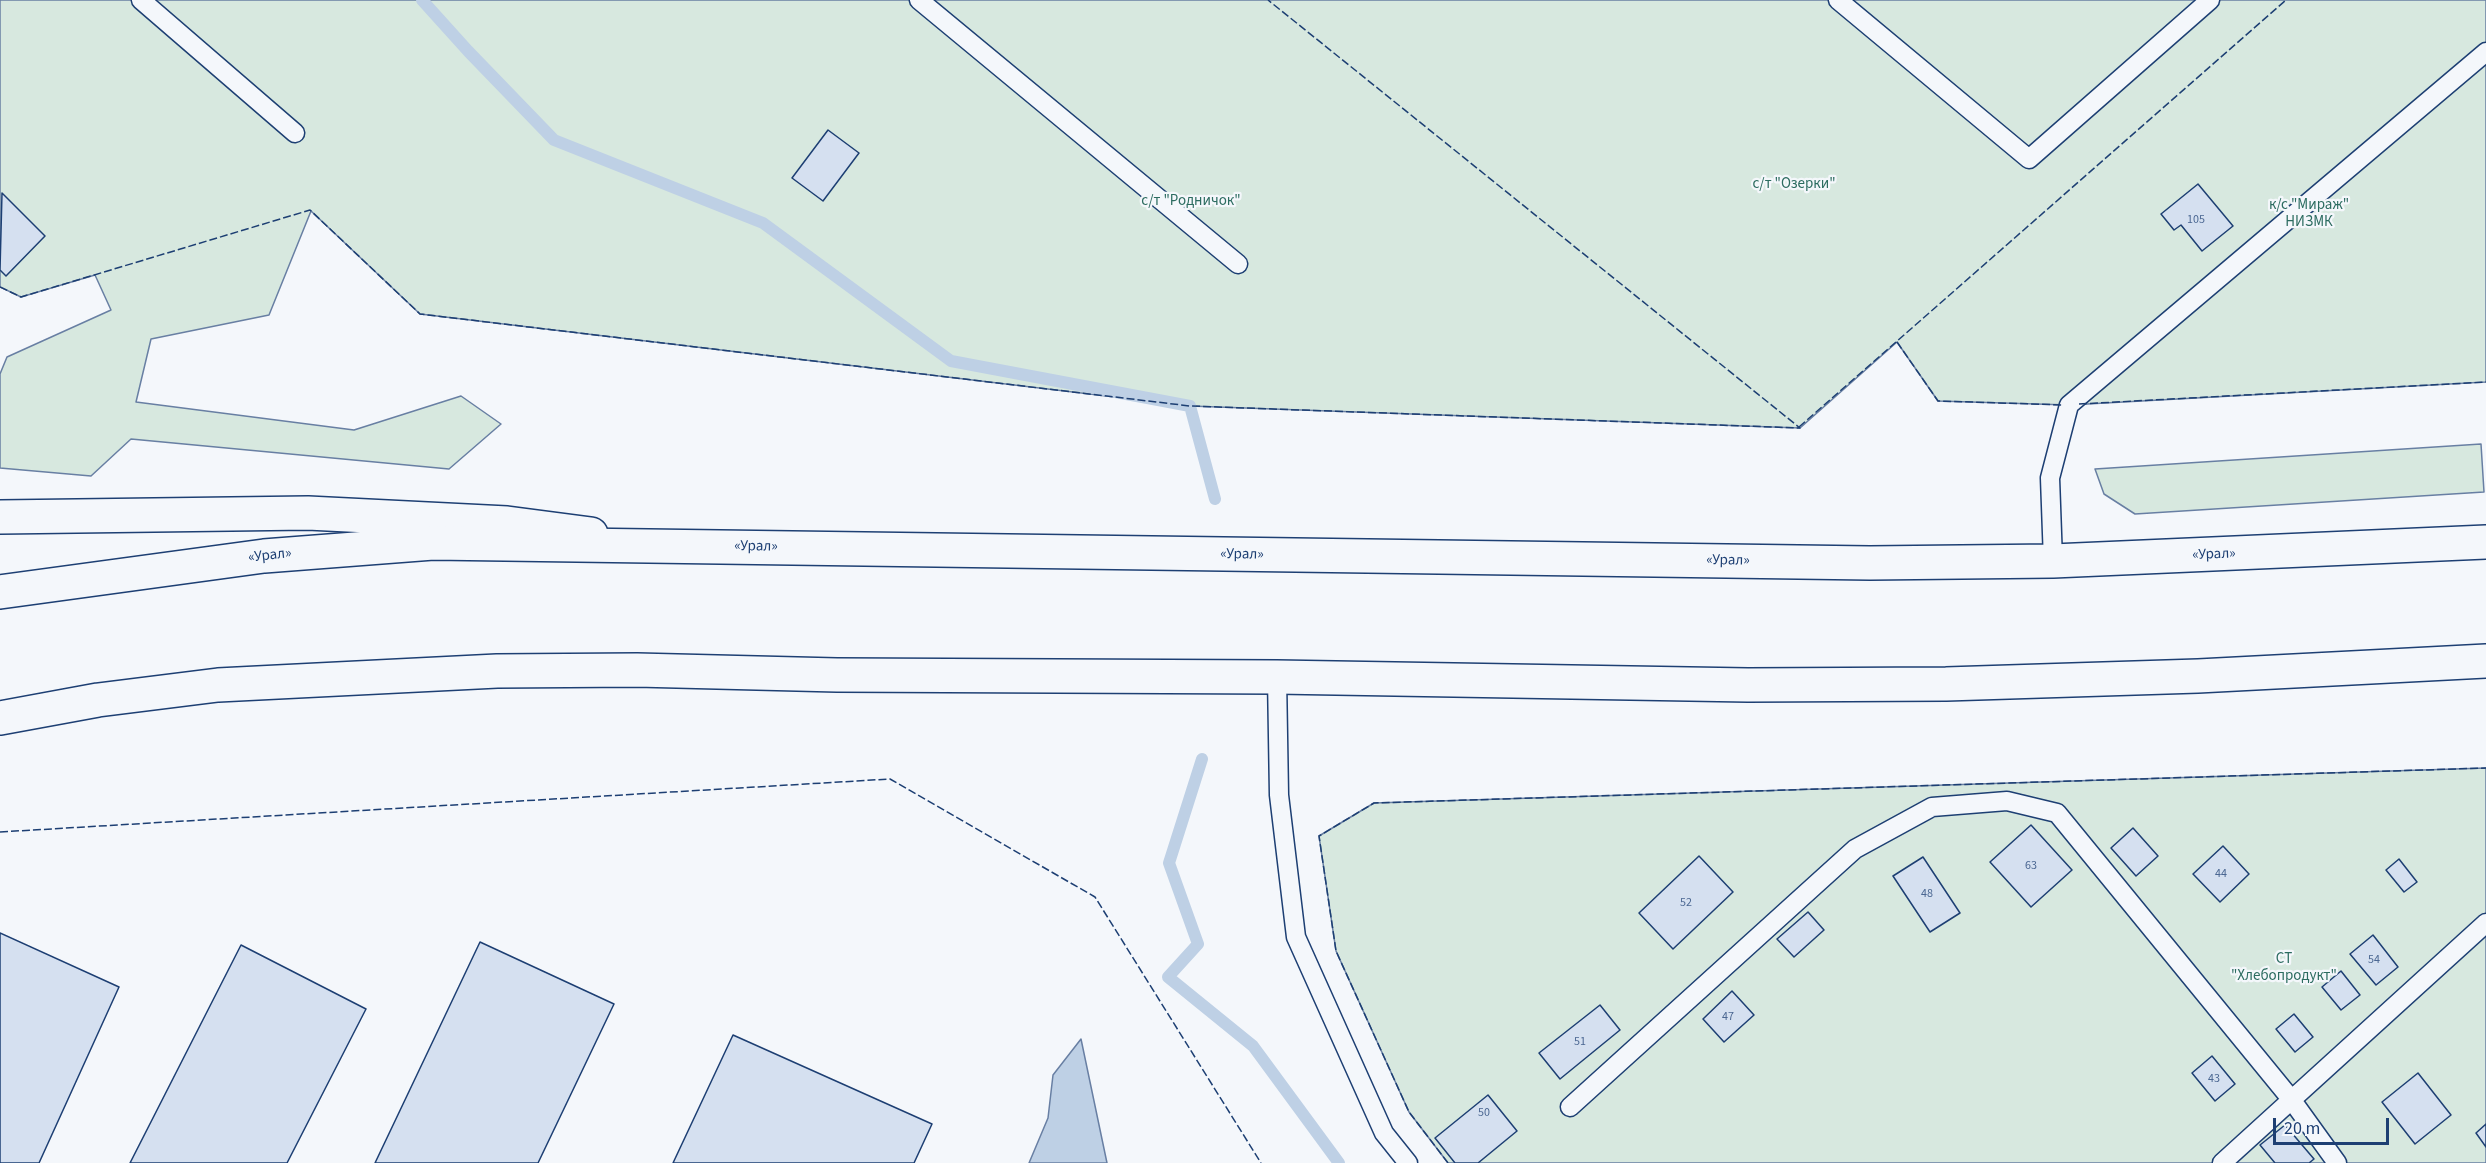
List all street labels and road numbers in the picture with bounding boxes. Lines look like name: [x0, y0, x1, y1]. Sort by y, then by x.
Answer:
street label: «Урал»: [734, 538, 778, 556]
street label: «Урал»: [247, 545, 293, 567]
street label: «Урал»: [2192, 545, 2236, 565]
street label: «Урал»: [1220, 546, 1264, 564]
street label: «Урал»: [1706, 552, 1750, 570]

